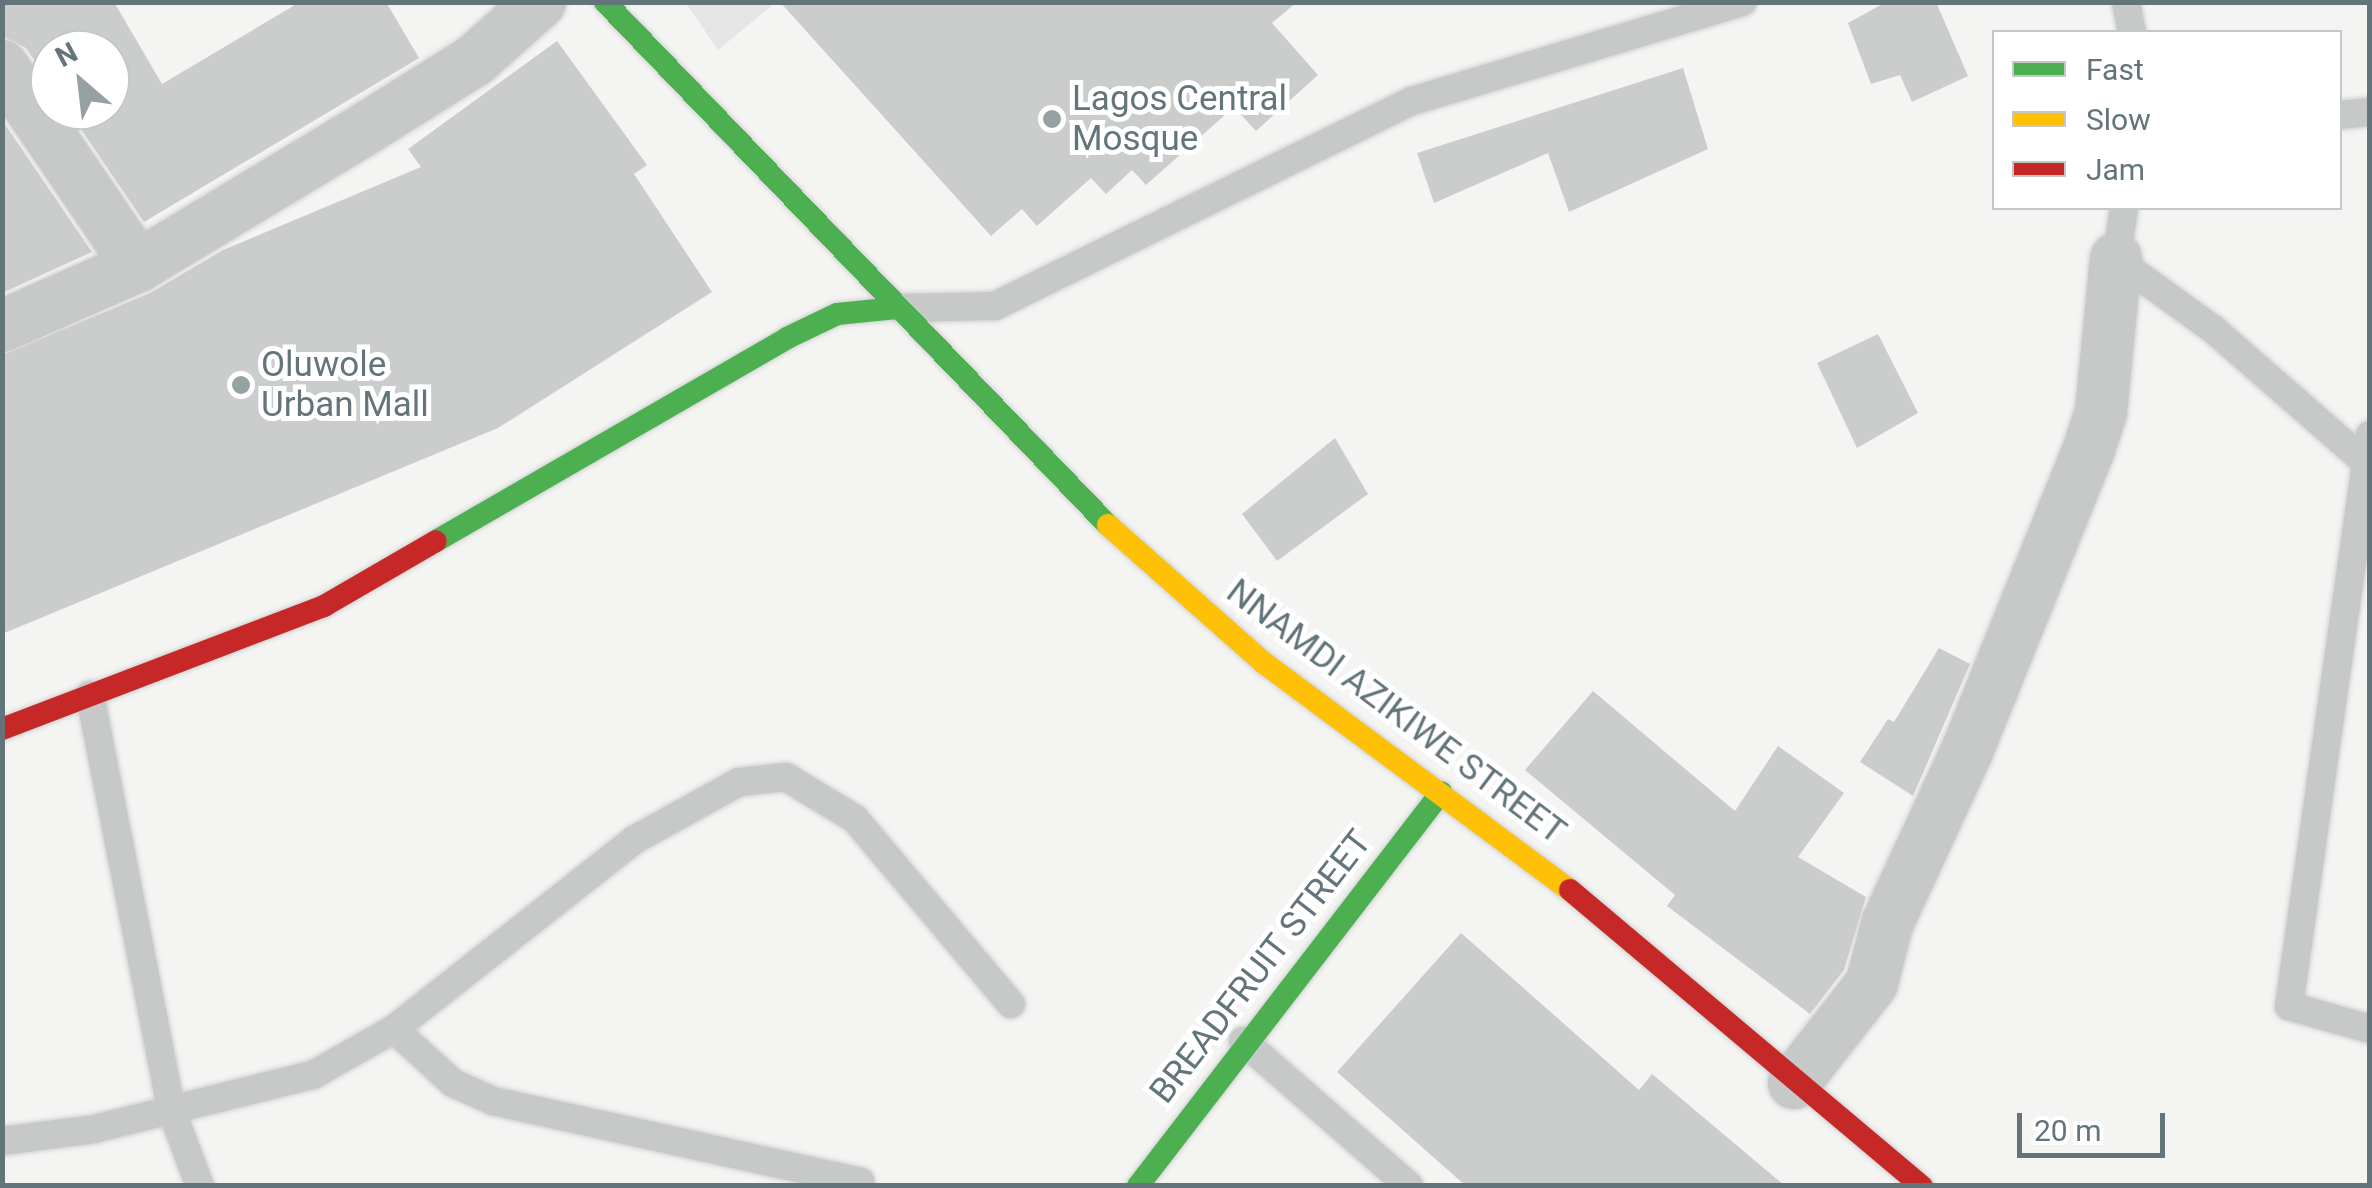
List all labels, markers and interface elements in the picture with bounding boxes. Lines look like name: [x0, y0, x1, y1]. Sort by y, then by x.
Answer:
north arrow: [30, 30, 130, 130]
legend: [1992, 30, 2342, 210]
text: N: [50, 36, 83, 74]
text: Fast: [2086, 52, 2144, 87]
place label: Lagos Central Mosque: [1072, 78, 1287, 160]
text: Slow: [2086, 102, 2151, 137]
marker: Lagos Central Mosque: [1041, 108, 1063, 130]
text: Jam: [2086, 152, 2145, 187]
place label: Oluwole Urban Mall: [261, 344, 429, 426]
marker: Oluwole Urban Mall: [230, 374, 252, 396]
street label: NNAMDI AZIKIWE STREET: [1218, 571, 1574, 853]
street label: BREADFRUIT STREET: [1141, 822, 1381, 1112]
scale bar: [2022, 1093, 2170, 1155]
text: 20 m: [2034, 1113, 2101, 1148]

